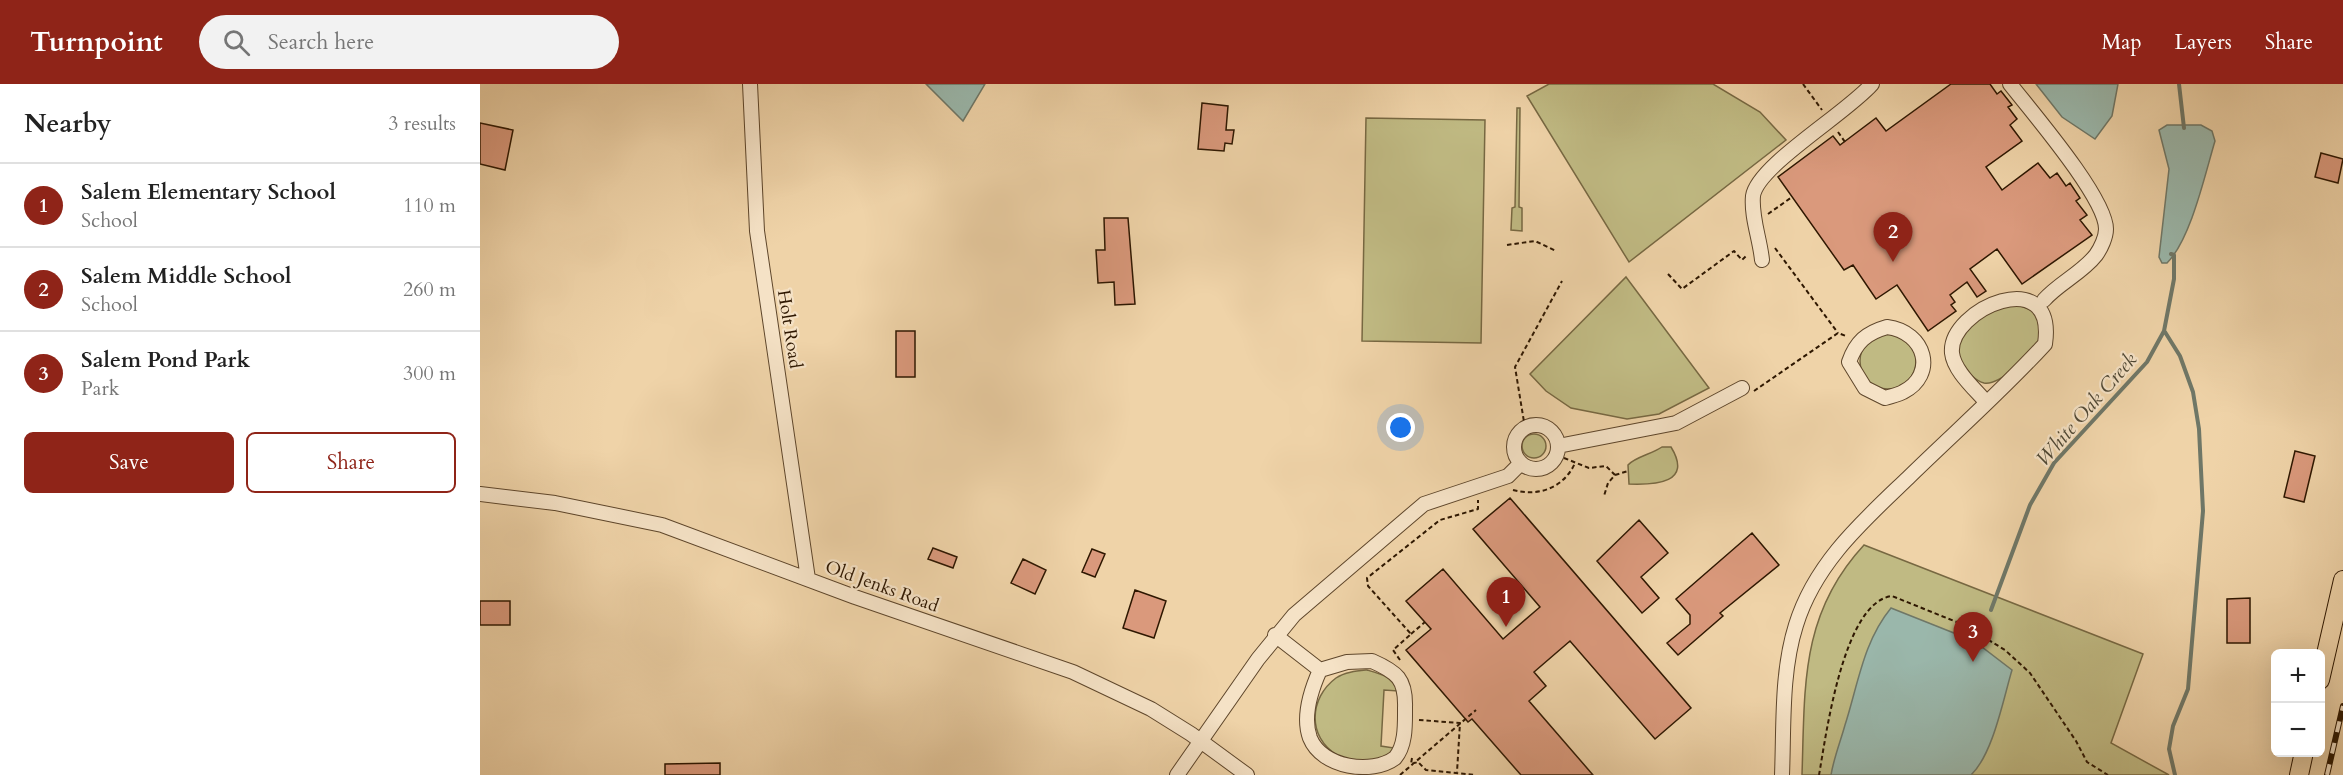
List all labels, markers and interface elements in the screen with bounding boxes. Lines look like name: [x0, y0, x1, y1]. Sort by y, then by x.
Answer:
search box: [199, 15, 619, 69]
text: Turnpoint: [30, 23, 163, 61]
icon: search: [220, 26, 253, 59]
text: Search here: [268, 27, 374, 57]
text: Map: [2102, 28, 2142, 57]
text: Layers: [2175, 28, 2232, 57]
text: Share: [2265, 28, 2313, 57]
text: Nearby: [24, 106, 112, 141]
text: 3 results: [388, 110, 456, 137]
text: Salem Elementary School: [81, 177, 336, 207]
text: 1: [38, 192, 49, 219]
text: 110 m: [403, 192, 456, 219]
text: School: [81, 207, 138, 234]
pin: 2: [1874, 212, 1912, 262]
text: Salem Middle School: [81, 261, 292, 291]
text: 2: [38, 276, 49, 303]
text: 260 m: [403, 276, 456, 303]
street label: Holt Road: [771, 288, 808, 371]
text: School: [81, 291, 138, 318]
text: Salem Pond Park: [81, 345, 250, 375]
water label: White Oak Creek: [2030, 347, 2143, 472]
text: 3: [38, 360, 49, 387]
text: 300 m: [403, 360, 456, 387]
text: Park: [81, 375, 119, 402]
your location: [1386, 413, 1415, 442]
button: Save: [24, 432, 234, 493]
button: Share: [246, 432, 456, 493]
street label: Old Jenks Road: [822, 554, 942, 619]
pin: 1: [1486, 578, 1526, 627]
pin: 3: [1954, 612, 1992, 662]
map controls: [2271, 649, 2325, 757]
button: +: [2271, 649, 2325, 703]
button: −: [2271, 703, 2325, 757]

